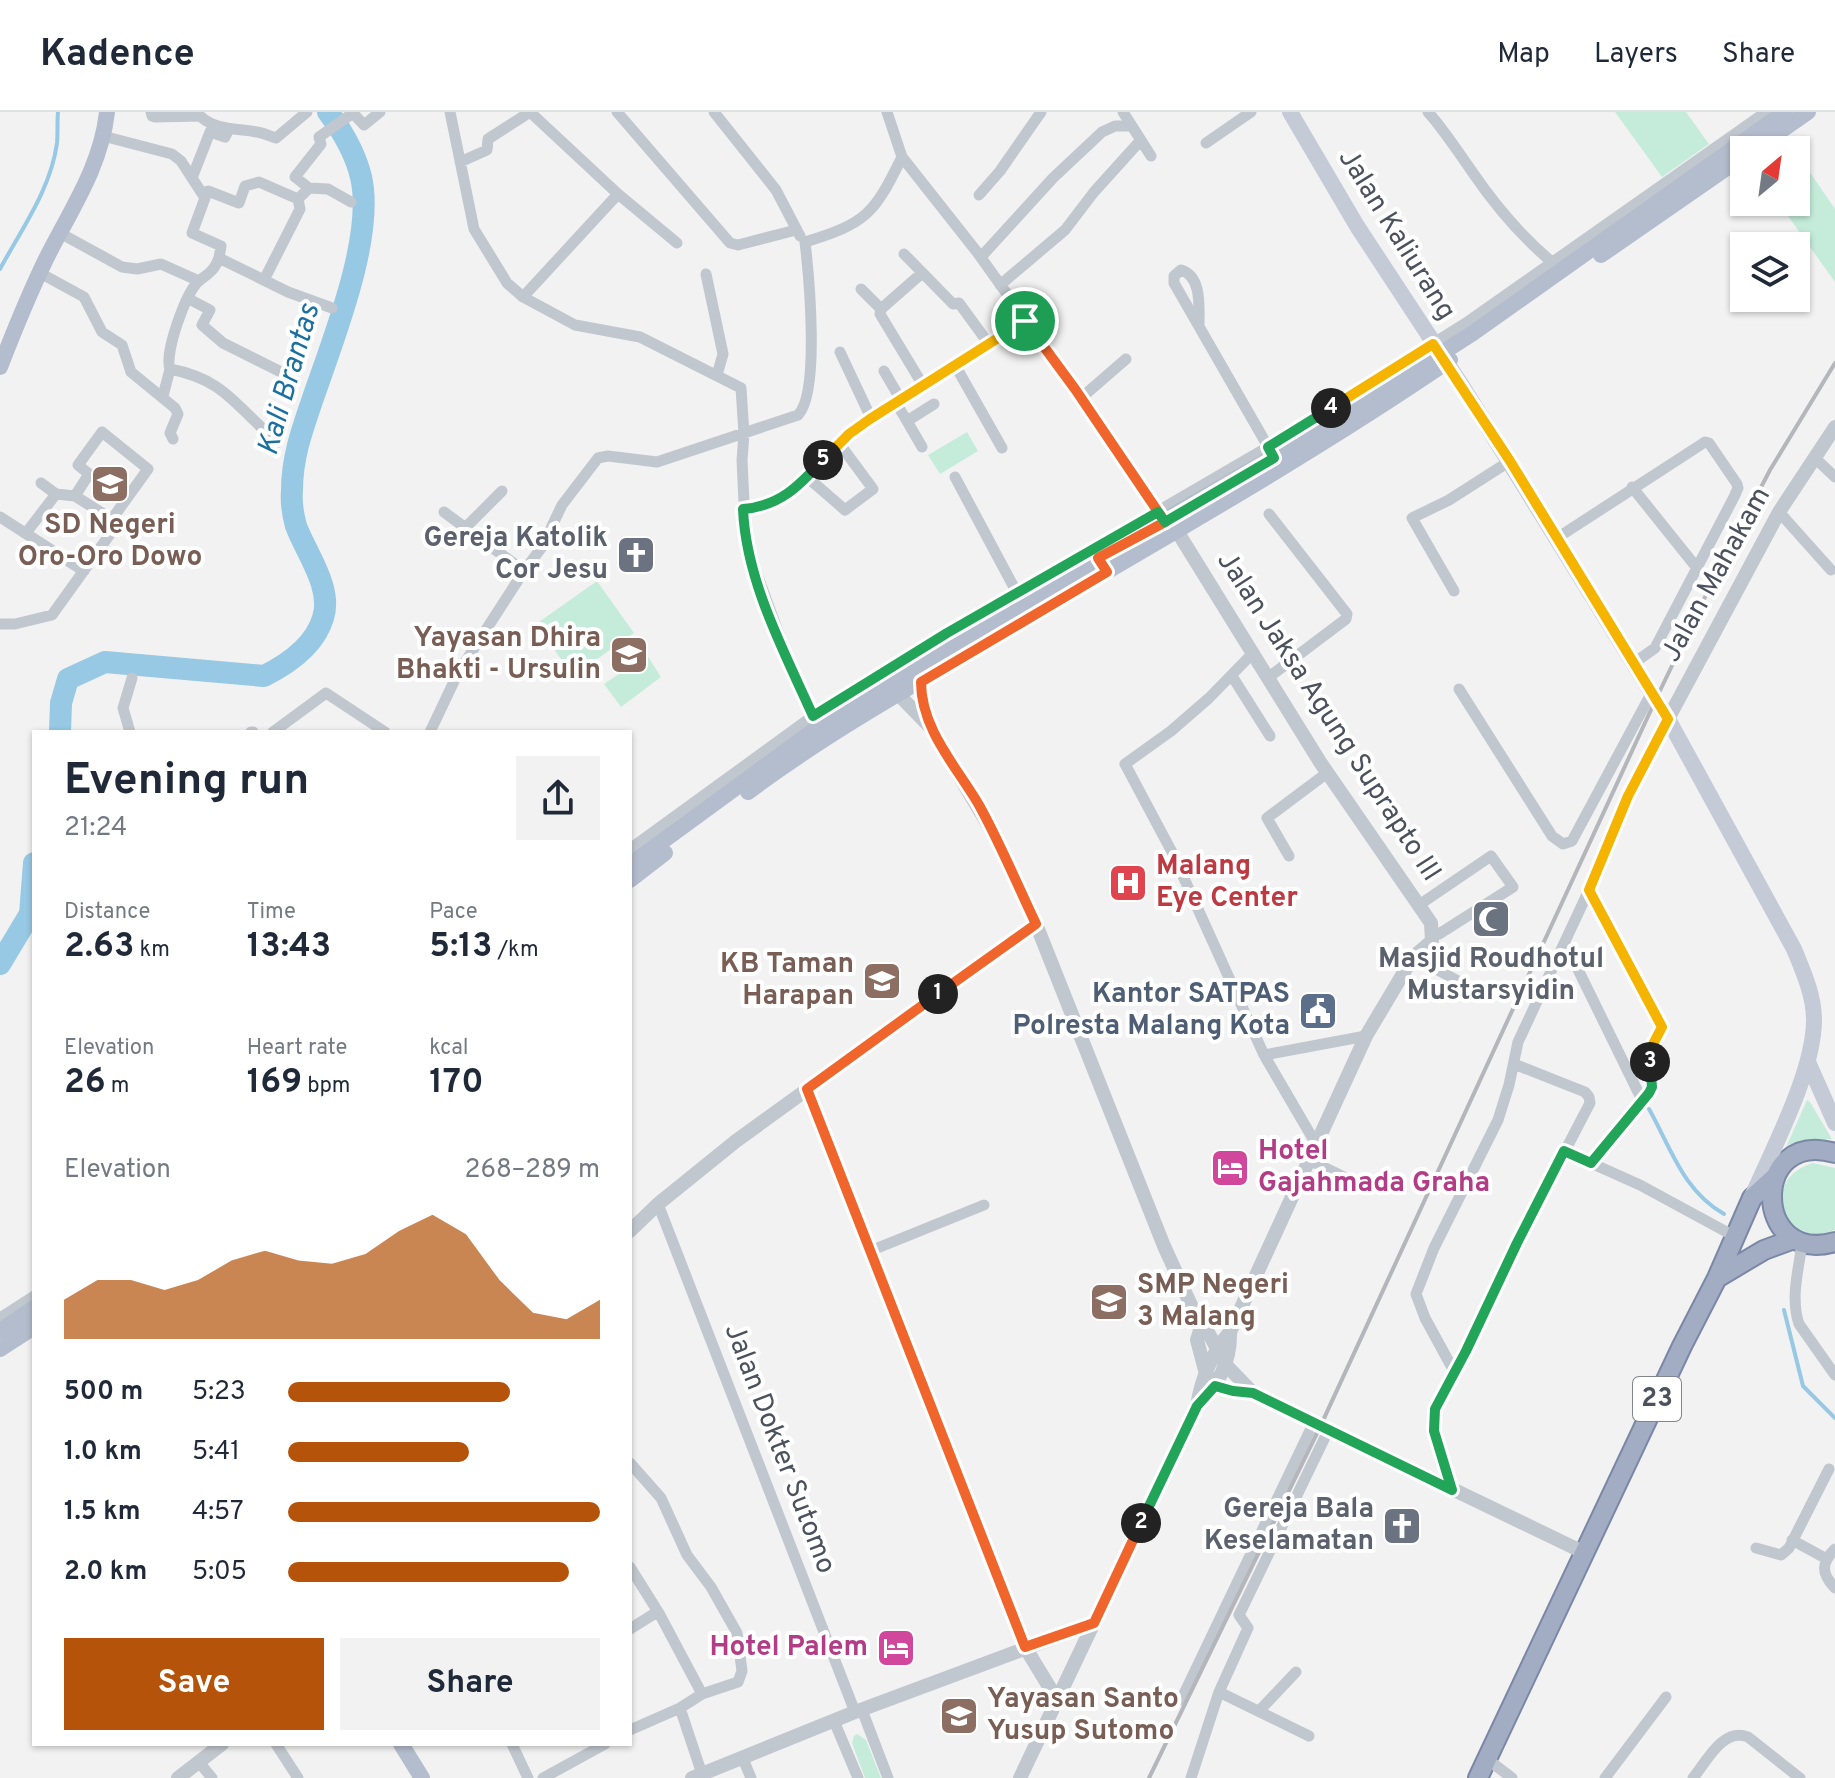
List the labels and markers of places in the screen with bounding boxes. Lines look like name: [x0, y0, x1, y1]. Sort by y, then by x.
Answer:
pin: [991, 287, 1059, 355]
pin: 4: [1311, 388, 1351, 428]
pin: 5: [803, 440, 843, 480]
school or university icon: SD Negeri Oro-Oro Dowo: [89, 463, 131, 505]
place label: SD Negeri Oro-Oro Dowo: [18, 508, 202, 576]
place label: Gereja Katolik Cor Jesu: [423, 521, 608, 589]
church icon: Gereja Katolik Cor Jesu: [615, 534, 657, 576]
place label: Yayasan Dhira Bhakti - Ursulin: [396, 621, 601, 689]
school or university icon: Yayasan Dhira Bhakti - Ursulin: [608, 634, 650, 676]
place label: Malang Eye Center: [1156, 849, 1298, 917]
hospital icon: Malang Eye Center: [1107, 862, 1149, 904]
mosque icon: Masjid Roudhotul Mustarsyidin: [1470, 898, 1512, 940]
place label: Masjid Roudhotul Mustarsyidin: [1378, 942, 1604, 1010]
place label: KB Taman Harapan: [720, 947, 854, 1015]
school or university icon: KB Taman Harapan: [861, 960, 903, 1002]
pin: 1: [918, 974, 958, 1014]
place label: Kantor SATPAS Polresta Malang Kota: [1013, 977, 1290, 1045]
public building icon: Kantor SATPAS Polresta Malang Kota: [1297, 990, 1339, 1032]
pin: 3: [1630, 1042, 1670, 1082]
place label: Hotel Gajahmada Graha: [1258, 1134, 1490, 1202]
hotel icon: Hotel Gajahmada Graha: [1209, 1147, 1251, 1189]
place label: SMP Negeri 3 Malang: [1137, 1268, 1289, 1336]
school or university icon: SMP Negeri 3 Malang: [1088, 1281, 1130, 1323]
place label: Gereja Bala Keselamatan: [1204, 1492, 1374, 1560]
pin: 2: [1121, 1503, 1161, 1543]
church icon: Gereja Bala Keselamatan: [1381, 1505, 1423, 1547]
hotel icon: Hotel Palem: [875, 1627, 917, 1669]
place label: Hotel Palem: [709, 1630, 868, 1666]
place label: Yayasan Santo Yusup Sutomo: [987, 1682, 1179, 1750]
school or university icon: Yayasan Santo Yusup Sutomo: [938, 1695, 980, 1737]

